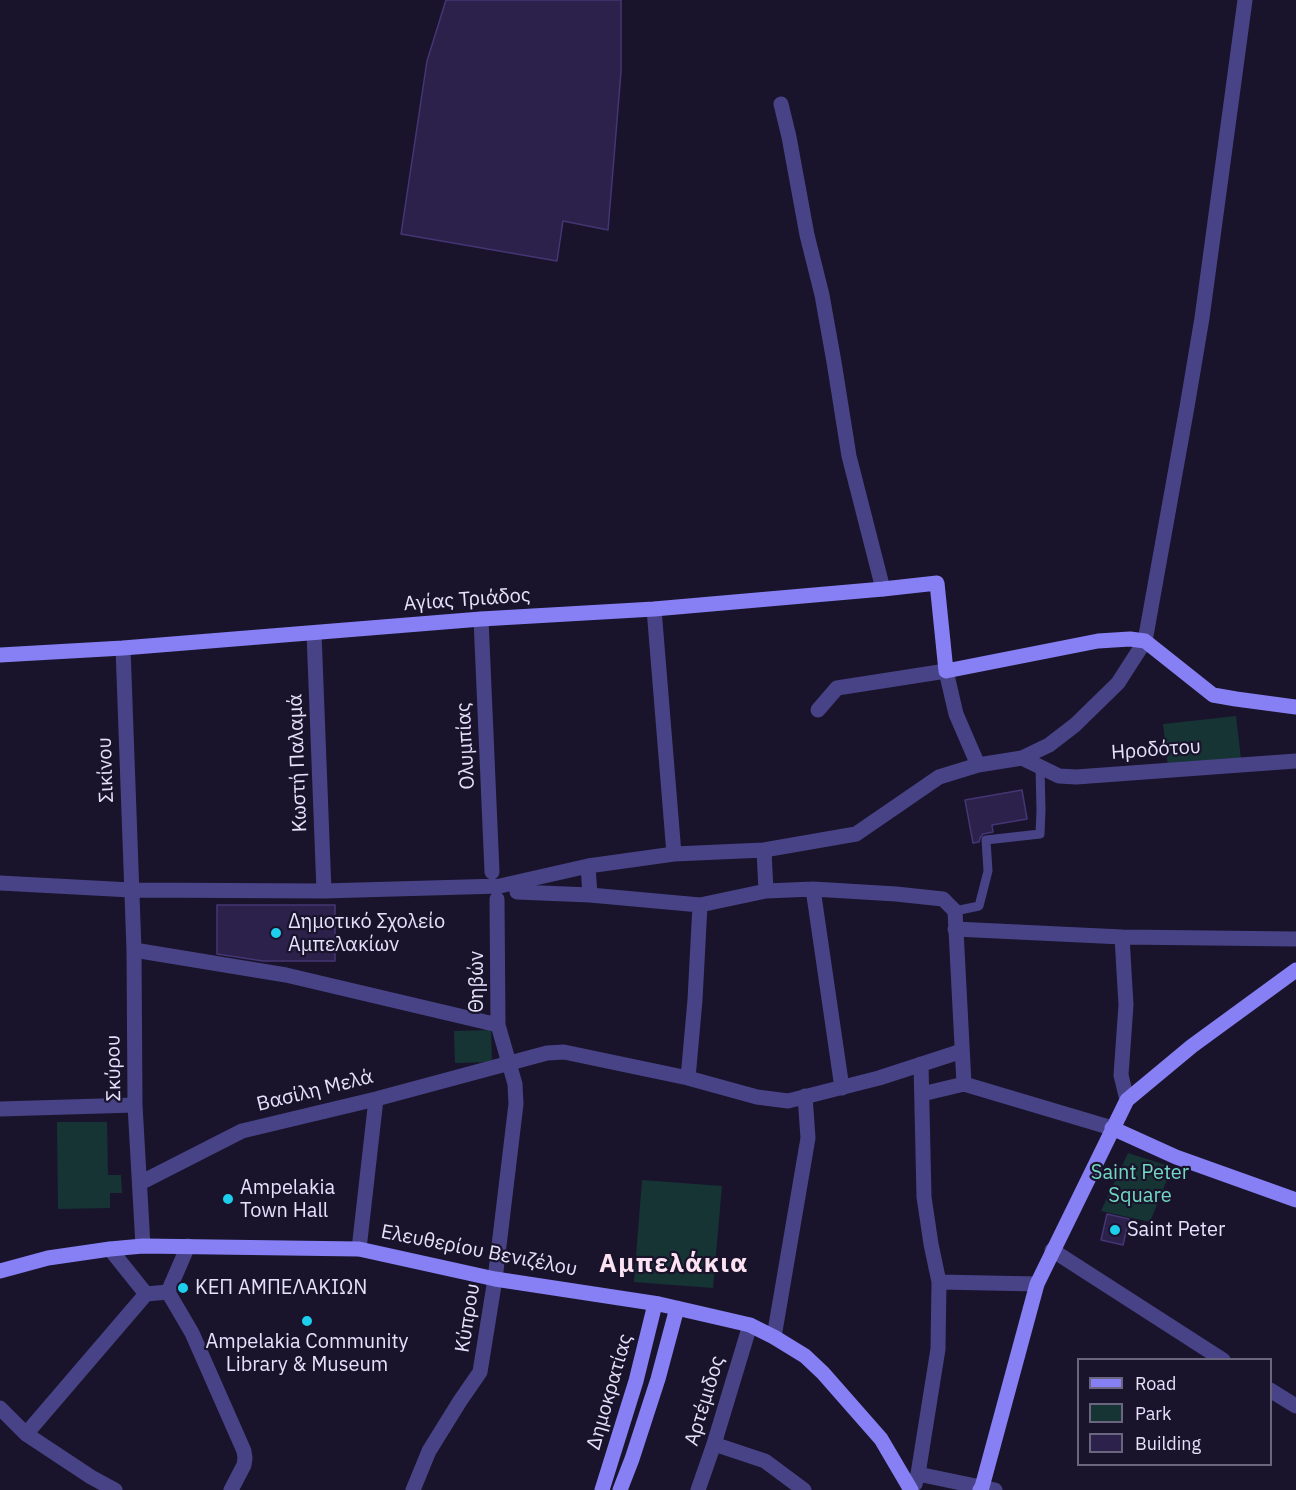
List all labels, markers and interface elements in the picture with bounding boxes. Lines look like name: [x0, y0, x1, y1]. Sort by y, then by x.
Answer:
street label: Αγίας Τριάδος: [403, 584, 531, 616]
street label: Κωστή Παλαμά: [284, 693, 312, 833]
street label: Ολυμπίας: [452, 702, 480, 790]
street label: Ηροδότου: [1110, 735, 1202, 765]
street label: Σικίνου: [93, 737, 119, 803]
place label: Δημοτικό Σχολείο Αμπελακίων: [288, 910, 445, 957]
marker: Δημοτικό Σχολείο Αμπελακίων: [269, 926, 283, 940]
street label: Θηβών: [465, 951, 489, 1013]
street label: Σκύρου: [101, 1034, 127, 1102]
street label: Βασίλη Μελά: [254, 1065, 376, 1117]
park label: Saint Peter Square: [1091, 1161, 1189, 1208]
place label: Ampelakia Town Hall: [240, 1176, 335, 1223]
marker: Ampelakia Town Hall: [221, 1192, 235, 1206]
place label: Saint Peter: [1127, 1218, 1225, 1242]
street label: Ελευθερίου Βενιζέλου: [379, 1220, 579, 1282]
marker: Saint Peter: [1108, 1223, 1122, 1237]
district label: Αμπελάκια: [599, 1248, 749, 1280]
place label: ΚΕΠ ΑΜΠΕΛΑΚΙΩΝ: [195, 1276, 367, 1300]
marker: ΚΕΠ ΑΜΠΕΛΑΚΙΩΝ: [176, 1281, 190, 1295]
street label: Κύπρου: [451, 1282, 485, 1354]
marker: Ampelakia Community Library & Museum: [300, 1314, 314, 1328]
place label: Ampelakia Community Library & Museum: [205, 1330, 409, 1377]
street label: Δημοκρατίας: [582, 1331, 638, 1453]
street label: Αρτέμιδος: [680, 1353, 730, 1449]
legend: [1077, 1358, 1272, 1466]
text: Road: [1135, 1372, 1176, 1395]
text: Park: [1135, 1402, 1171, 1425]
text: Building: [1135, 1432, 1201, 1455]

